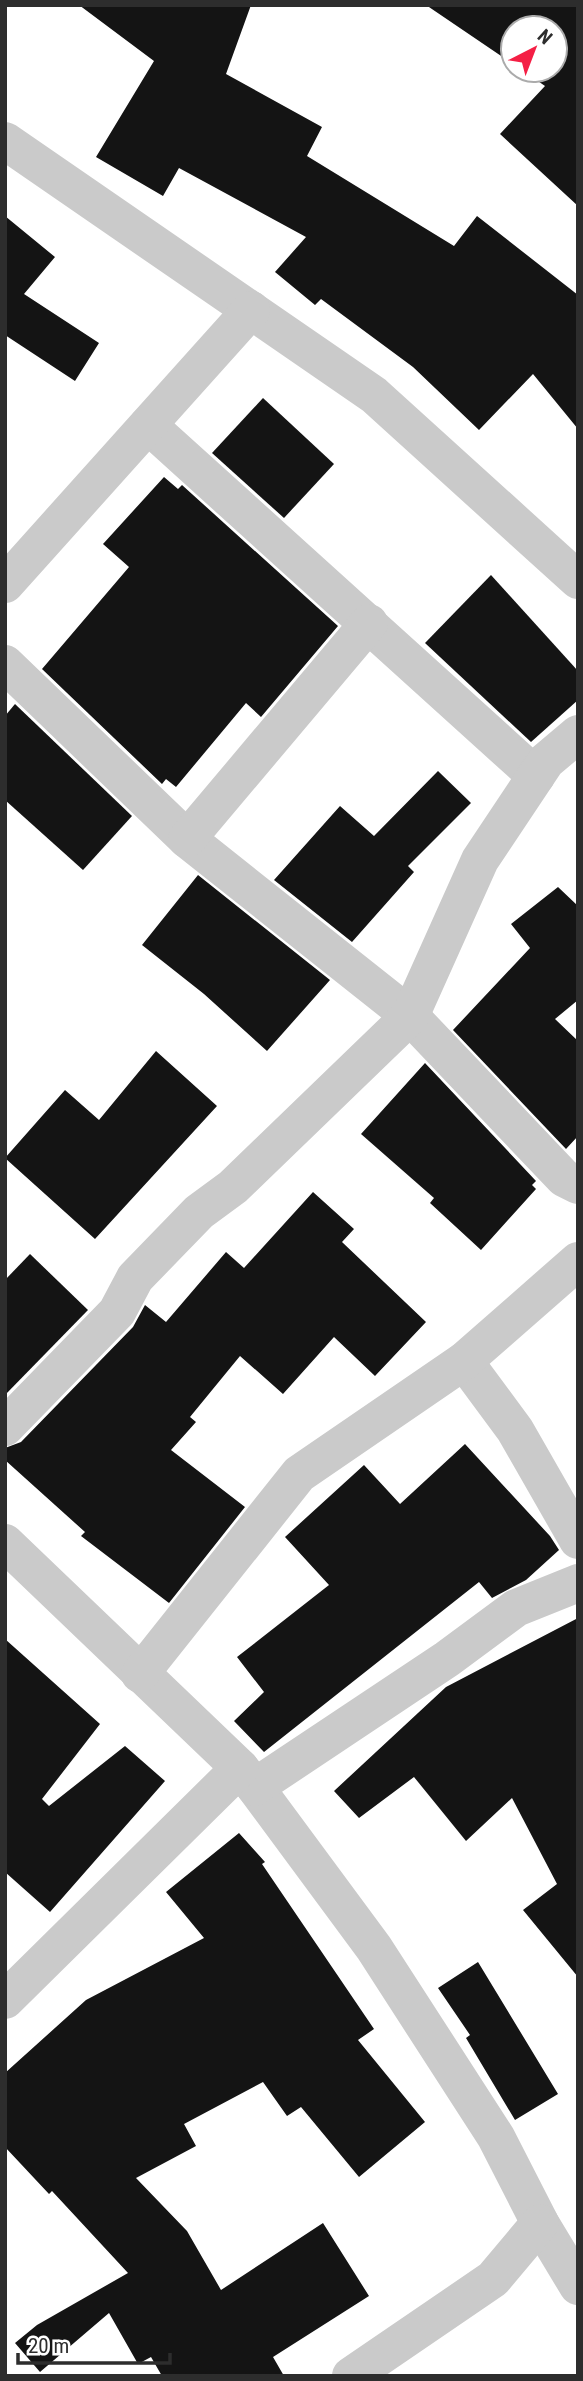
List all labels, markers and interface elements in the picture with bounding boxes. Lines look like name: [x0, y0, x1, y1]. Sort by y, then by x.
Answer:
north arrow: [499, 14, 569, 84]
text: N: [533, 24, 557, 49]
scale bar: [18, 2322, 170, 2366]
text: 20 m: [28, 2334, 69, 2358]

